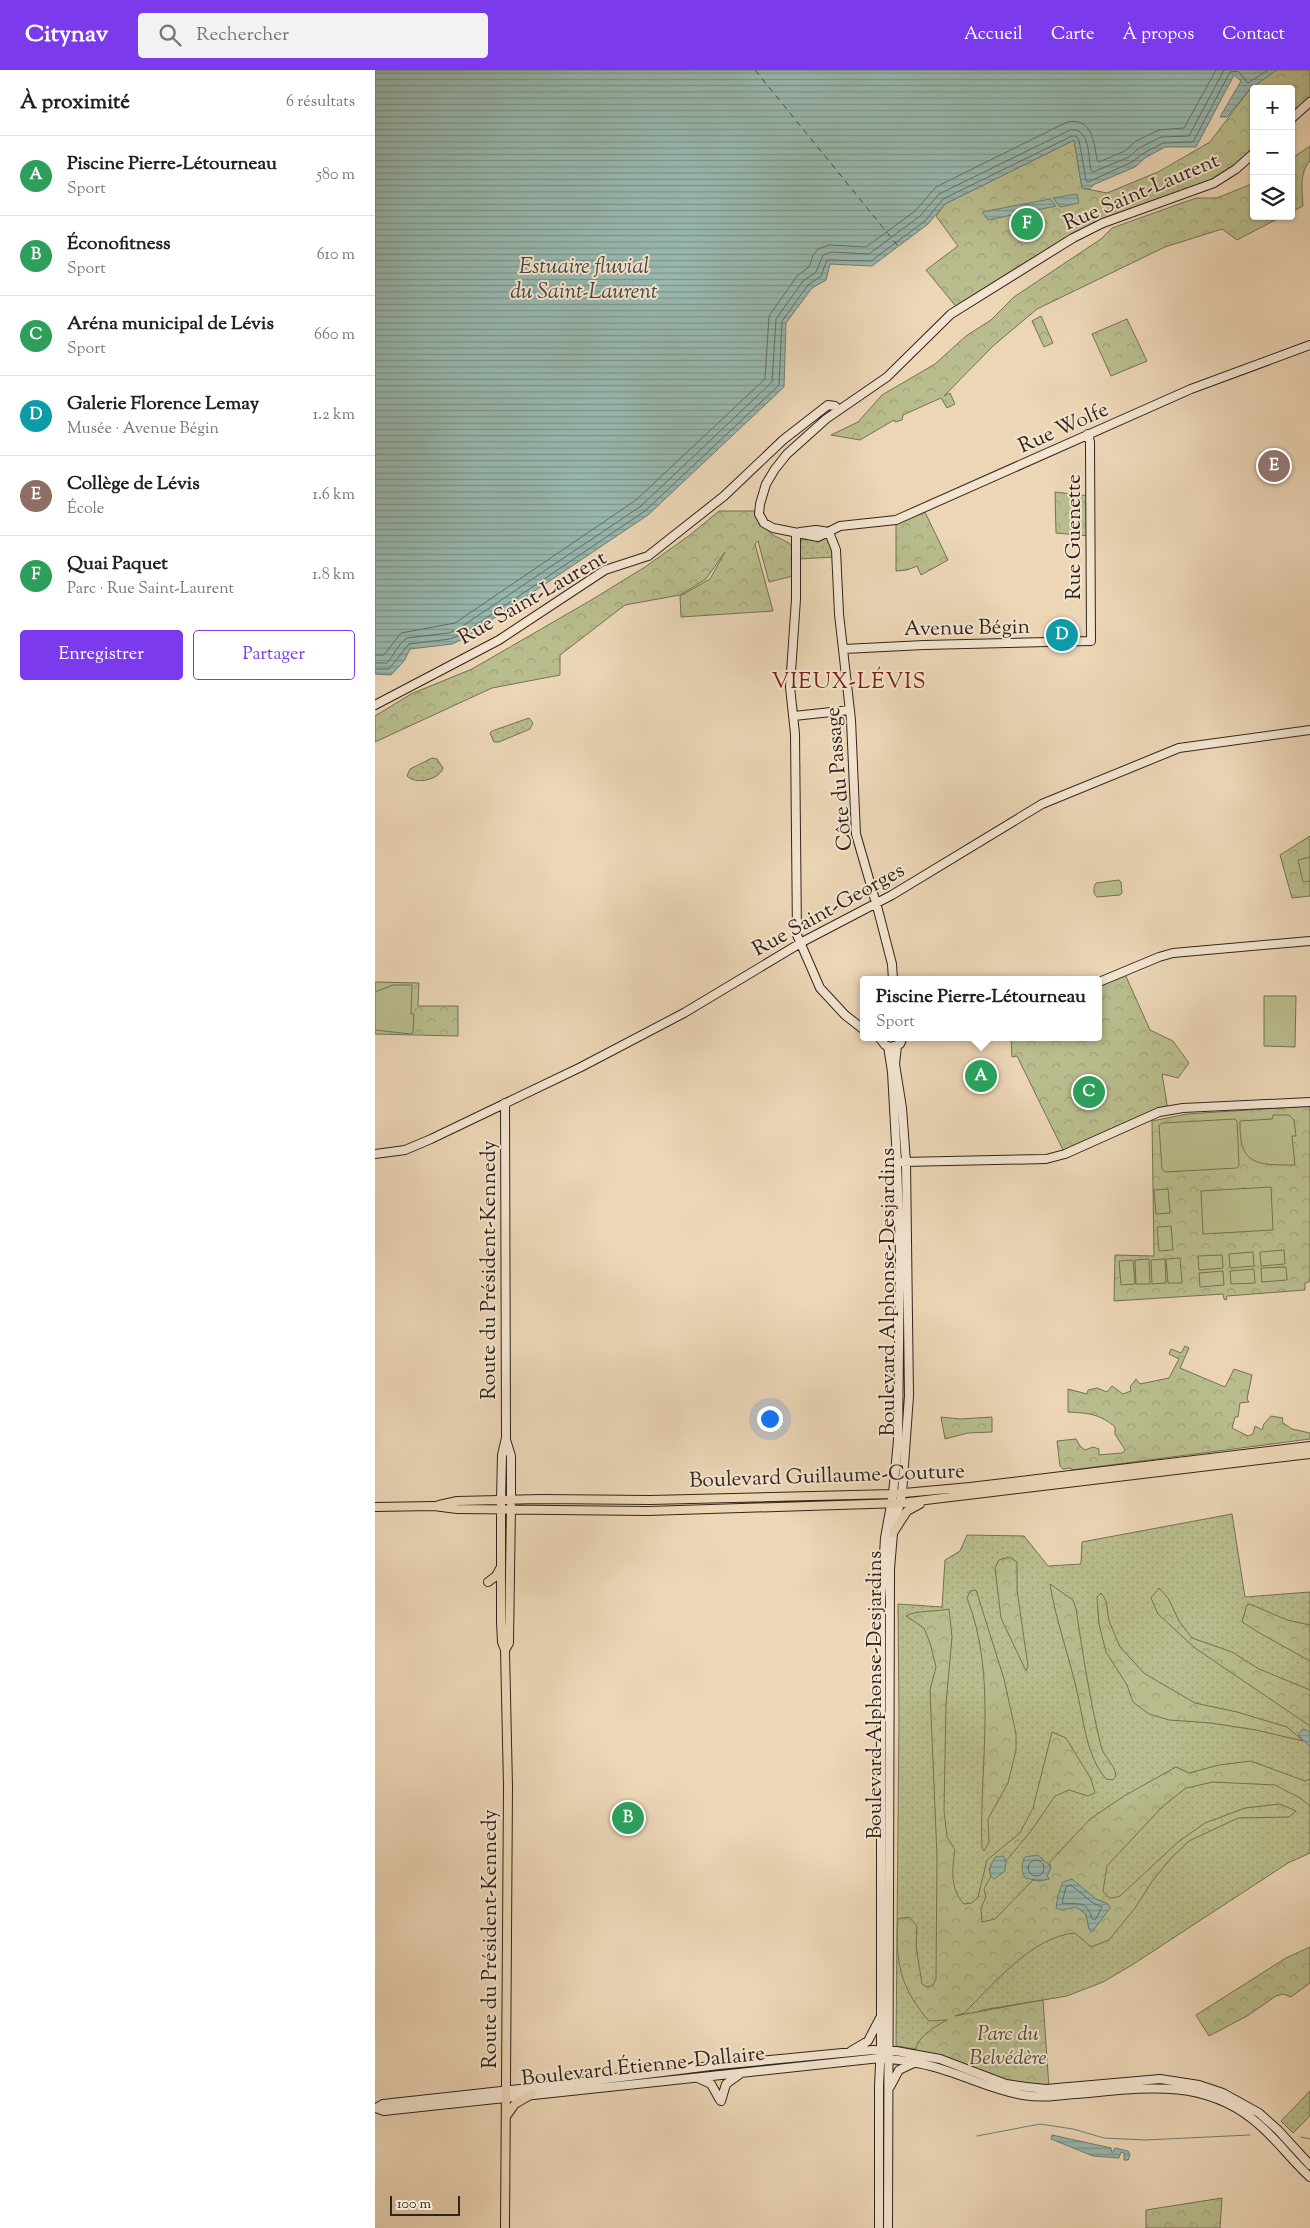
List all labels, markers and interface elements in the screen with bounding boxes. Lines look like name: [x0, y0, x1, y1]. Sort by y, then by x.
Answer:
search box: [138, 13, 488, 58]
text: Citynav: [25, 18, 108, 52]
icon: search: [156, 21, 184, 49]
text: Rechercher: [196, 22, 289, 49]
text: Accueil: [964, 22, 1023, 48]
text: Carte: [1051, 22, 1095, 48]
text: À propos: [1123, 22, 1194, 48]
text: Contact: [1222, 22, 1285, 48]
map controls: [1250, 85, 1295, 220]
button: +: [1250, 85, 1295, 130]
text: À proximité: [20, 88, 130, 118]
text: 6 résultats: [286, 91, 355, 114]
button: −: [1250, 130, 1295, 175]
street label: Rue Saint-Laurent: [1059, 146, 1224, 239]
text: Piscine Pierre-Létourneau: [67, 151, 277, 178]
text: A: [30, 164, 43, 187]
text: 580 m: [316, 164, 355, 187]
button: layers: [1250, 175, 1295, 220]
text: Sport: [67, 178, 106, 201]
pin: F: [1011, 205, 1043, 243]
text: Éconofitness: [67, 231, 171, 258]
text: B: [31, 244, 41, 267]
text: 610 m: [317, 244, 355, 267]
water label: Estuaire fluvial du Saint-Laurent: [510, 252, 658, 309]
text: Sport: [67, 258, 106, 281]
text: Aréna municipal de Lévis: [67, 311, 274, 338]
text: C: [30, 324, 42, 347]
text: 660 m: [314, 324, 355, 347]
text: Sport: [67, 338, 106, 361]
text: Galerie Florence Lemay: [67, 391, 259, 418]
street label: Rue Wolfe: [1014, 396, 1114, 462]
text: D: [30, 404, 42, 427]
text: 1.2 km: [313, 404, 355, 427]
text: Musée · Avenue Bégin: [67, 418, 219, 441]
pin: E: [1258, 447, 1290, 485]
text: Collège de Lévis: [67, 471, 200, 498]
street label: Rue Guenette: [1060, 474, 1090, 600]
text: E: [31, 484, 41, 507]
text: 1.6 km: [313, 484, 355, 507]
text: École: [67, 498, 104, 521]
street label: Rue Saint-Laurent: [453, 544, 613, 653]
text: Quai Paquet: [67, 551, 168, 578]
text: F: [32, 564, 40, 587]
text: 1.8 km: [312, 564, 355, 587]
text: Parc · Rue Saint-Laurent: [67, 578, 234, 601]
street label: Avenue Bégin: [904, 613, 1030, 645]
pin: D: [1046, 616, 1078, 654]
button: Enregistrer: [20, 630, 183, 680]
button: Partager: [193, 630, 355, 680]
district label: VIEUX-LÉVIS: [771, 666, 927, 699]
street label: Côte du Passage: [819, 706, 861, 852]
street label: Rue Saint-Georges: [747, 856, 911, 965]
popup: [860, 976, 1102, 1041]
text: Piscine Pierre-Létourneau: [876, 984, 1086, 1011]
text: Sport: [876, 1011, 915, 1034]
pin: A: [965, 1057, 997, 1095]
pin: C: [1073, 1073, 1105, 1111]
street label: Route du Président-Kennedy: [475, 1140, 505, 1400]
street label: Boulevard Alphonse-Desjardins: [874, 1148, 904, 1436]
your location: [757, 1406, 783, 1432]
street label: Boulevard Guillaume-Couture: [689, 1457, 965, 1497]
street label: Boulevard Alphonse-Desjardins: [861, 1551, 891, 1839]
pin: B: [612, 1799, 644, 1837]
street label: Route du Président-Kennedy: [476, 1809, 506, 2069]
park label: Parc du Belvédère: [969, 2020, 1047, 2074]
street label: Boulevard Étienne-Dallaire: [520, 2039, 767, 2095]
scale bar: [390, 2193, 460, 2216]
text: 100 m: [397, 2195, 431, 2215]

